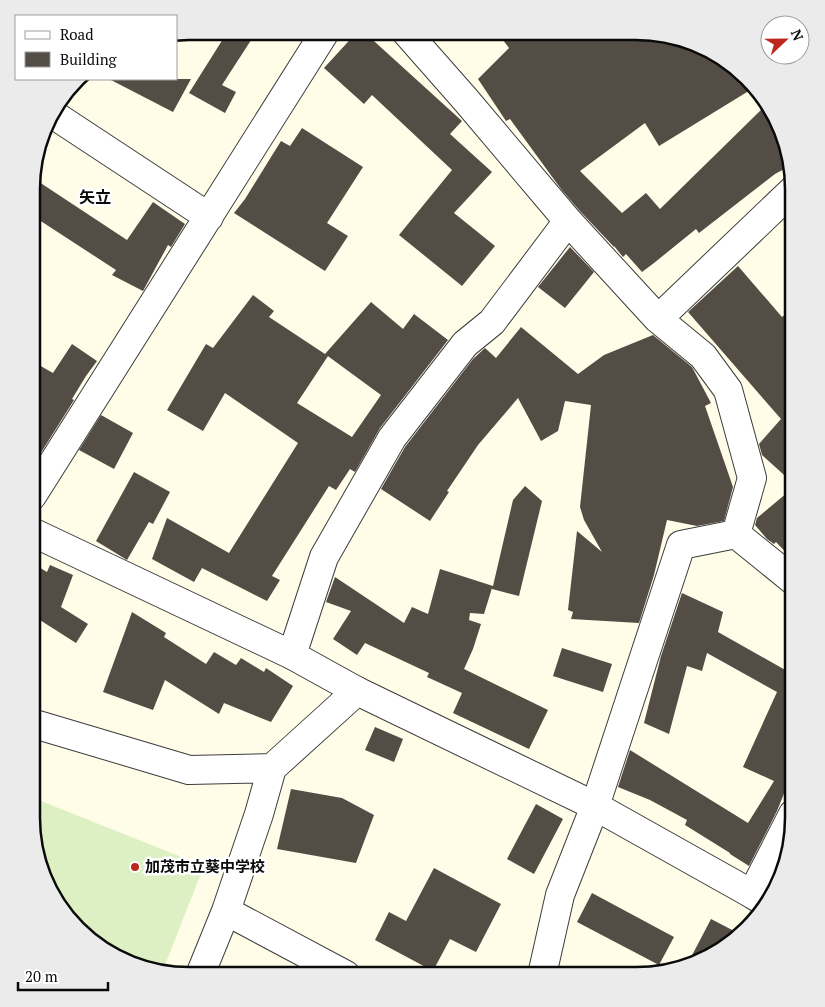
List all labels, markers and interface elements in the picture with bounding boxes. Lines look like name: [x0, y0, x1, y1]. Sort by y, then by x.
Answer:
legend: [15, 15, 178, 80]
north arrow: [760, 15, 810, 65]
text: Road: [60, 24, 93, 44]
text: N: [787, 26, 808, 44]
text: Building: [60, 49, 118, 69]
district label: 矢立: [79, 186, 111, 208]
place label: 加茂市立葵中学校: [145, 856, 265, 876]
marker: 加茂市立葵中学校: [129, 861, 141, 873]
scale bar: [18, 960, 108, 992]
text: 20 m: [25, 966, 58, 986]

